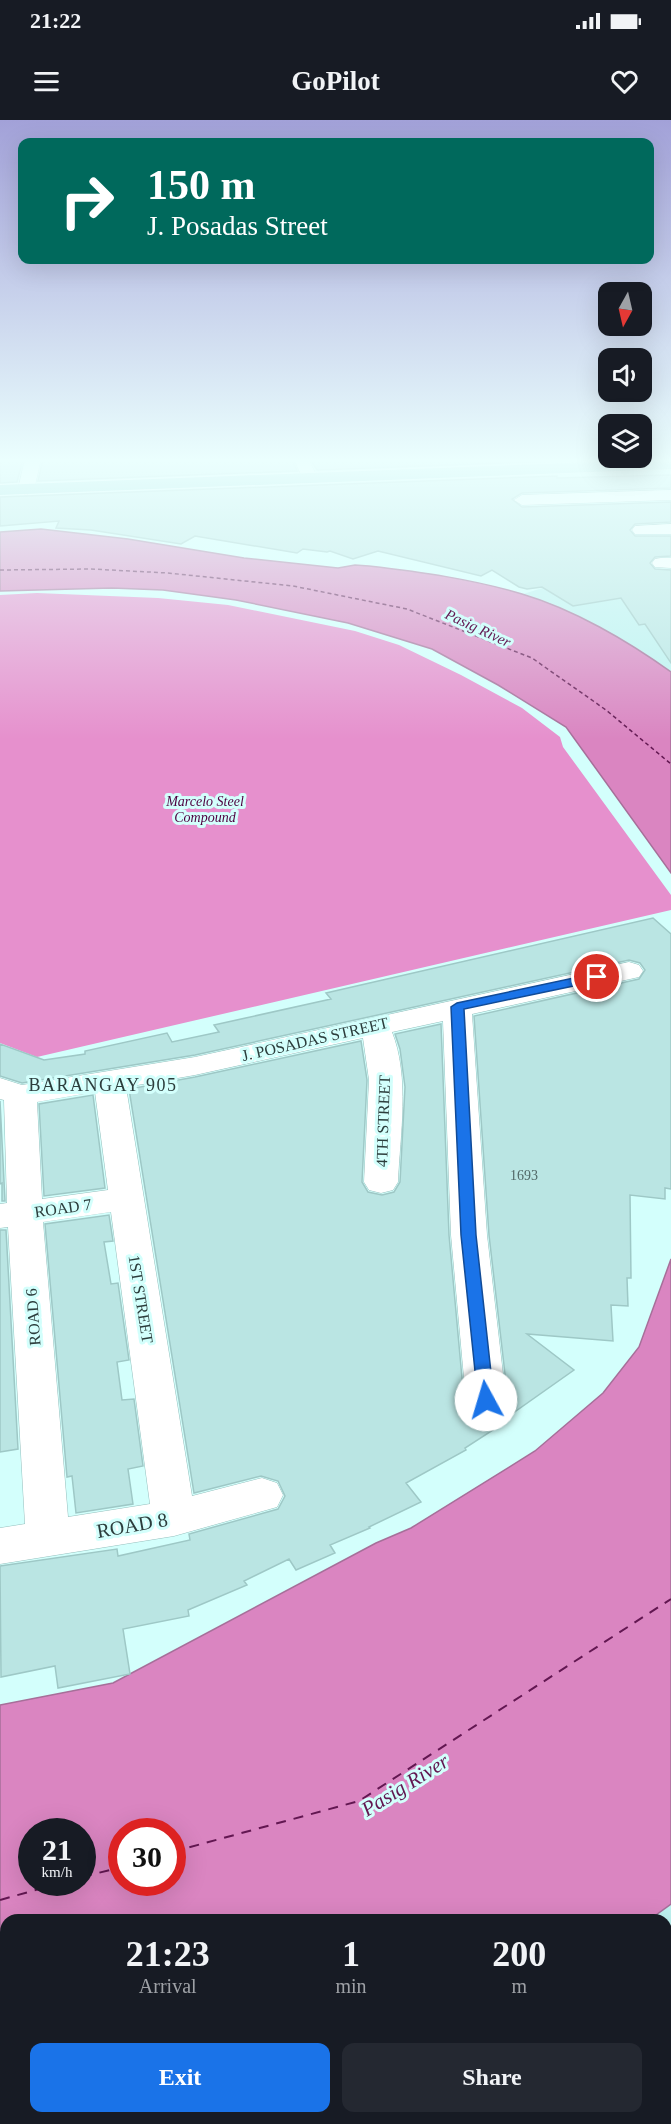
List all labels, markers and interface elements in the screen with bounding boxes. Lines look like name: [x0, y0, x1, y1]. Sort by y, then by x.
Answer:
text: 21:22: [30, 8, 81, 33]
icon: menu: [30, 65, 63, 98]
icon: heart: [608, 65, 641, 98]
text: GoPilot: [291, 66, 380, 96]
icon: right: [48, 162, 126, 240]
text: 150 m: [147, 162, 256, 208]
text: J. Posadas Street: [147, 211, 328, 241]
north arrow: [598, 282, 652, 336]
map controls: [598, 282, 652, 468]
button: sound: [598, 348, 652, 402]
button: layers: [598, 414, 652, 468]
water label: Pasig River: [442, 605, 513, 650]
park label: Marcelo Steel Compound: [165, 794, 244, 825]
pin: [571, 951, 622, 1002]
icon: arrive: [580, 960, 613, 993]
street label: J. POSADAS STREET: [240, 1014, 390, 1064]
district label: BARANGAY 905: [28, 1075, 178, 1095]
street label: 4TH STREET: [373, 1075, 393, 1167]
house number: 1693: [510, 1168, 538, 1183]
street label: ROAD 7: [33, 1196, 93, 1220]
street label: 1ST STREET: [126, 1254, 156, 1345]
street label: ROAD 6: [23, 1288, 43, 1346]
position arrow: [454, 1368, 518, 1432]
street label: ROAD 8: [95, 1508, 169, 1542]
water label: Pasig River: [356, 1748, 454, 1822]
speed limit sign: 30: [108, 1818, 186, 1896]
text: 21: [42, 1833, 72, 1866]
text: km/h: [42, 1864, 72, 1880]
text: 21:23: [126, 1934, 210, 1974]
text: 1: [342, 1934, 360, 1974]
text: 200: [492, 1934, 546, 1974]
text: Arrival: [139, 1975, 197, 1997]
text: min: [335, 1975, 367, 1997]
text: m: [512, 1975, 527, 1997]
button: Exit: [30, 2043, 330, 2112]
button: Share: [342, 2043, 642, 2112]

